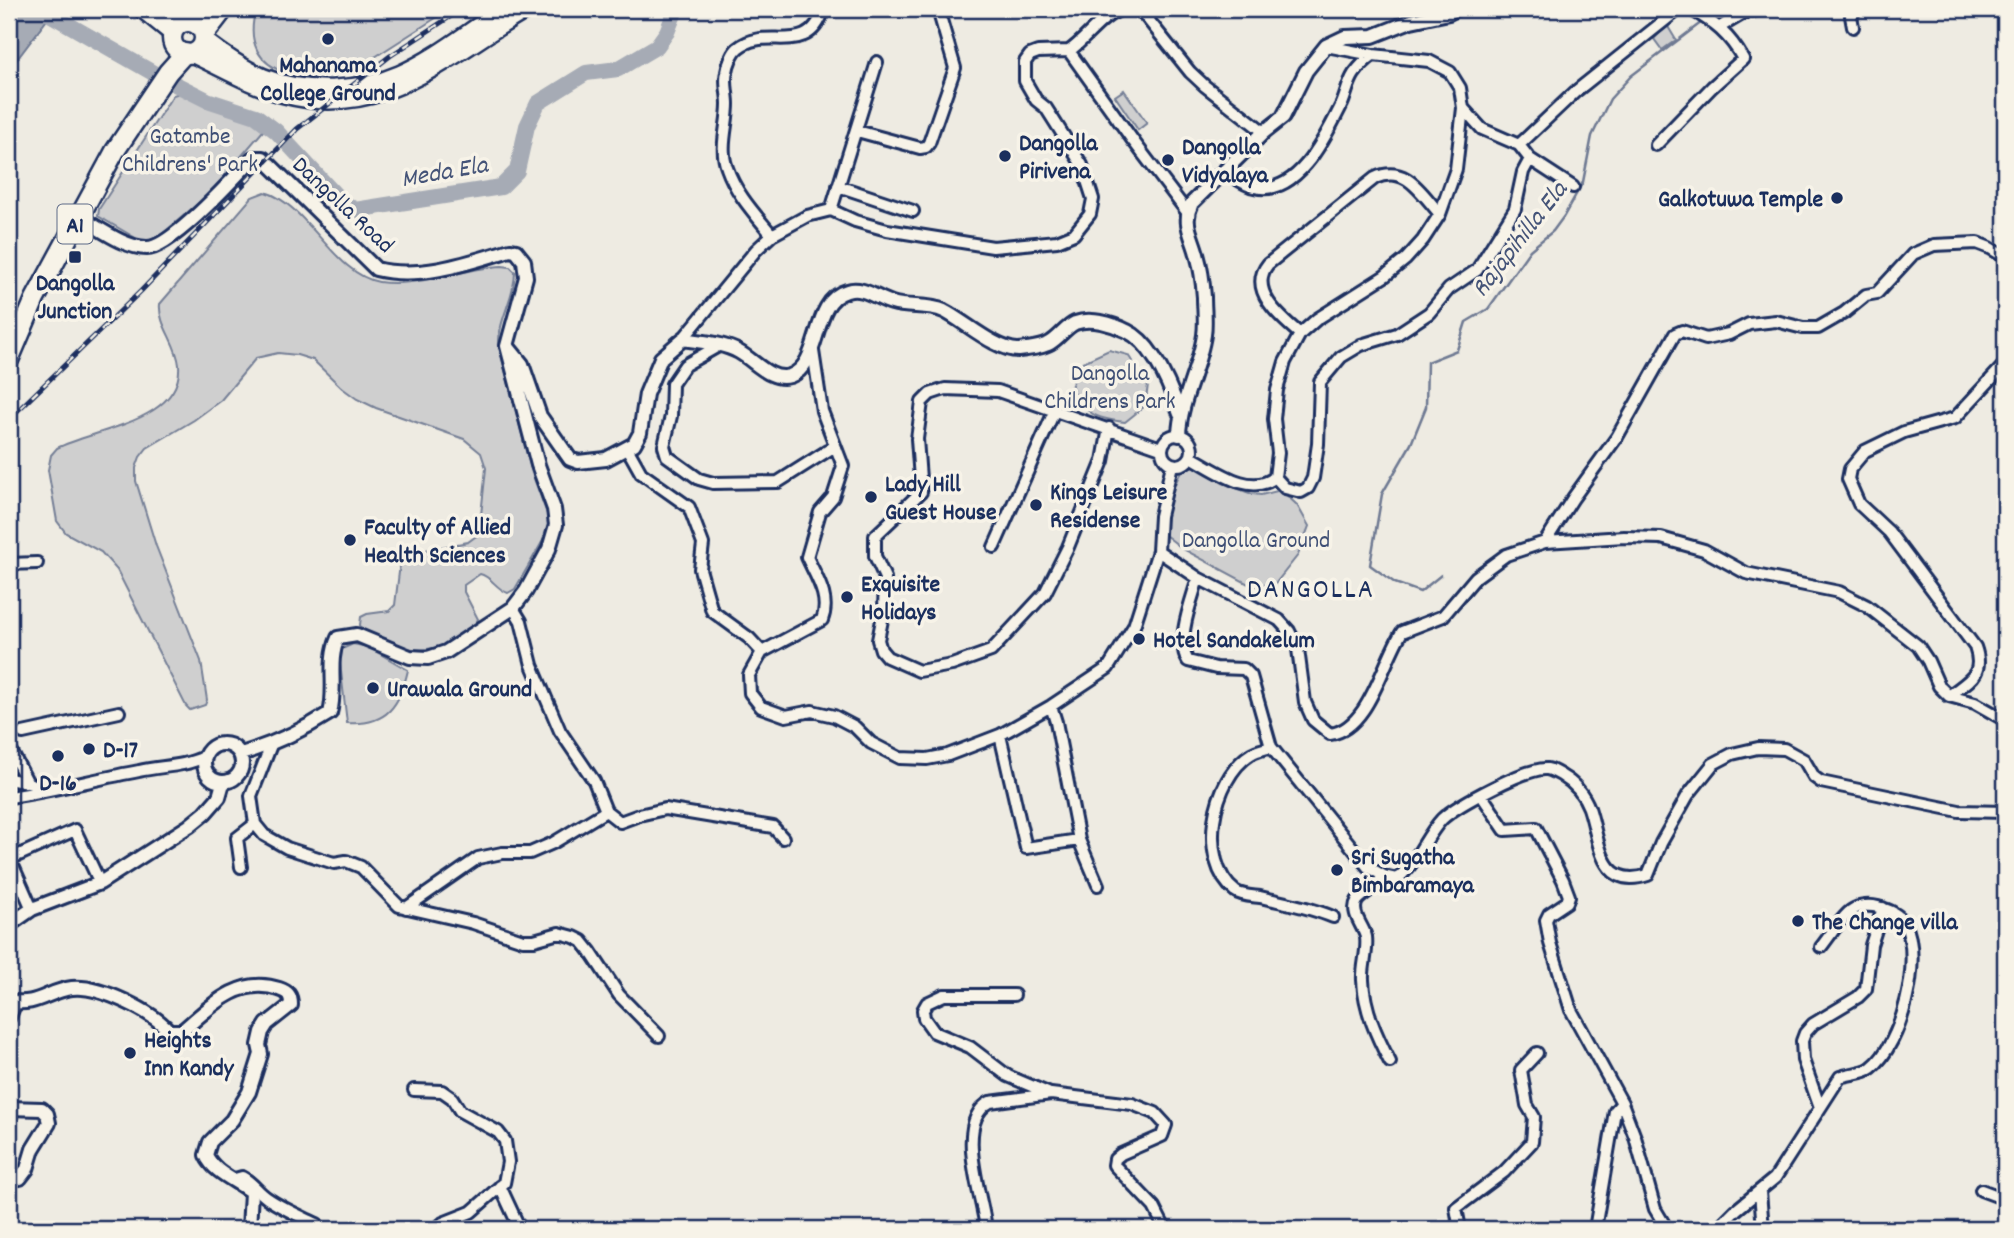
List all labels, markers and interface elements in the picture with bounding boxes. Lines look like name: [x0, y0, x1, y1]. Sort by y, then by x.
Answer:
marker: Mahanama College Ground: [320, 31, 336, 47]
place label: Mahanama College Ground: [260, 50, 396, 112]
park label: Gatambe Childrens' Park: [122, 121, 258, 183]
place label: Dangolla Pirivena: [1019, 128, 1098, 190]
place label: Dangolla Vidyalaya: [1182, 132, 1269, 194]
water label: Meda Ela: [398, 147, 493, 199]
marker: Dangolla Pirivena: [997, 148, 1013, 164]
street label: Dangolla Road: [283, 150, 401, 263]
marker: Dangolla Vidyalaya: [1160, 152, 1176, 168]
water label: Rajapihilla Ela: [1464, 173, 1579, 306]
place label: Galkotuwa Temple: [1658, 184, 1823, 218]
marker: Galkotuwa Temple: [1829, 190, 1845, 206]
road number: A1: [57, 204, 92, 244]
marker: Dangolla Junction: [67, 249, 83, 265]
place label: Dangolla Junction: [36, 268, 115, 330]
park label: Dangolla Childrens Park: [1044, 358, 1176, 420]
place label: Lady Hill Guest House: [885, 469, 997, 531]
place label: Kings Leisure Residense: [1050, 477, 1168, 539]
marker: Lady Hill Guest House: [863, 489, 879, 505]
marker: Kings Leisure Residense: [1028, 497, 1044, 513]
place label: Faculty of Allied Health Sciences: [364, 512, 511, 574]
park label: Dangolla Ground: [1182, 525, 1330, 559]
marker: Faculty of Allied Health Sciences: [342, 532, 358, 548]
place label: Exquisite Holidays: [861, 569, 941, 631]
district label: DANGOLLA: [1247, 572, 1375, 612]
marker: Exquisite Holidays: [839, 589, 855, 605]
place label: Hotel Sandakelum: [1153, 625, 1315, 659]
marker: Hotel Sandakelum: [1131, 631, 1147, 647]
place label: Urawala Ground: [387, 674, 532, 708]
marker: Urawala Ground: [365, 680, 381, 696]
place label: D-17: [103, 735, 138, 769]
marker: D-17: [81, 741, 97, 757]
marker: D-16: [50, 748, 66, 764]
place label: D-16: [39, 768, 77, 802]
place label: Sri Sugatha Bimbaramaya: [1351, 842, 1475, 904]
marker: Sri Sugatha Bimbaramaya: [1329, 862, 1345, 878]
place label: The Change villa: [1812, 907, 1958, 941]
marker: The Change villa: [1790, 913, 1806, 929]
place label: Heights Inn Kandy: [144, 1025, 235, 1087]
marker: Heights Inn Kandy: [122, 1045, 138, 1061]

